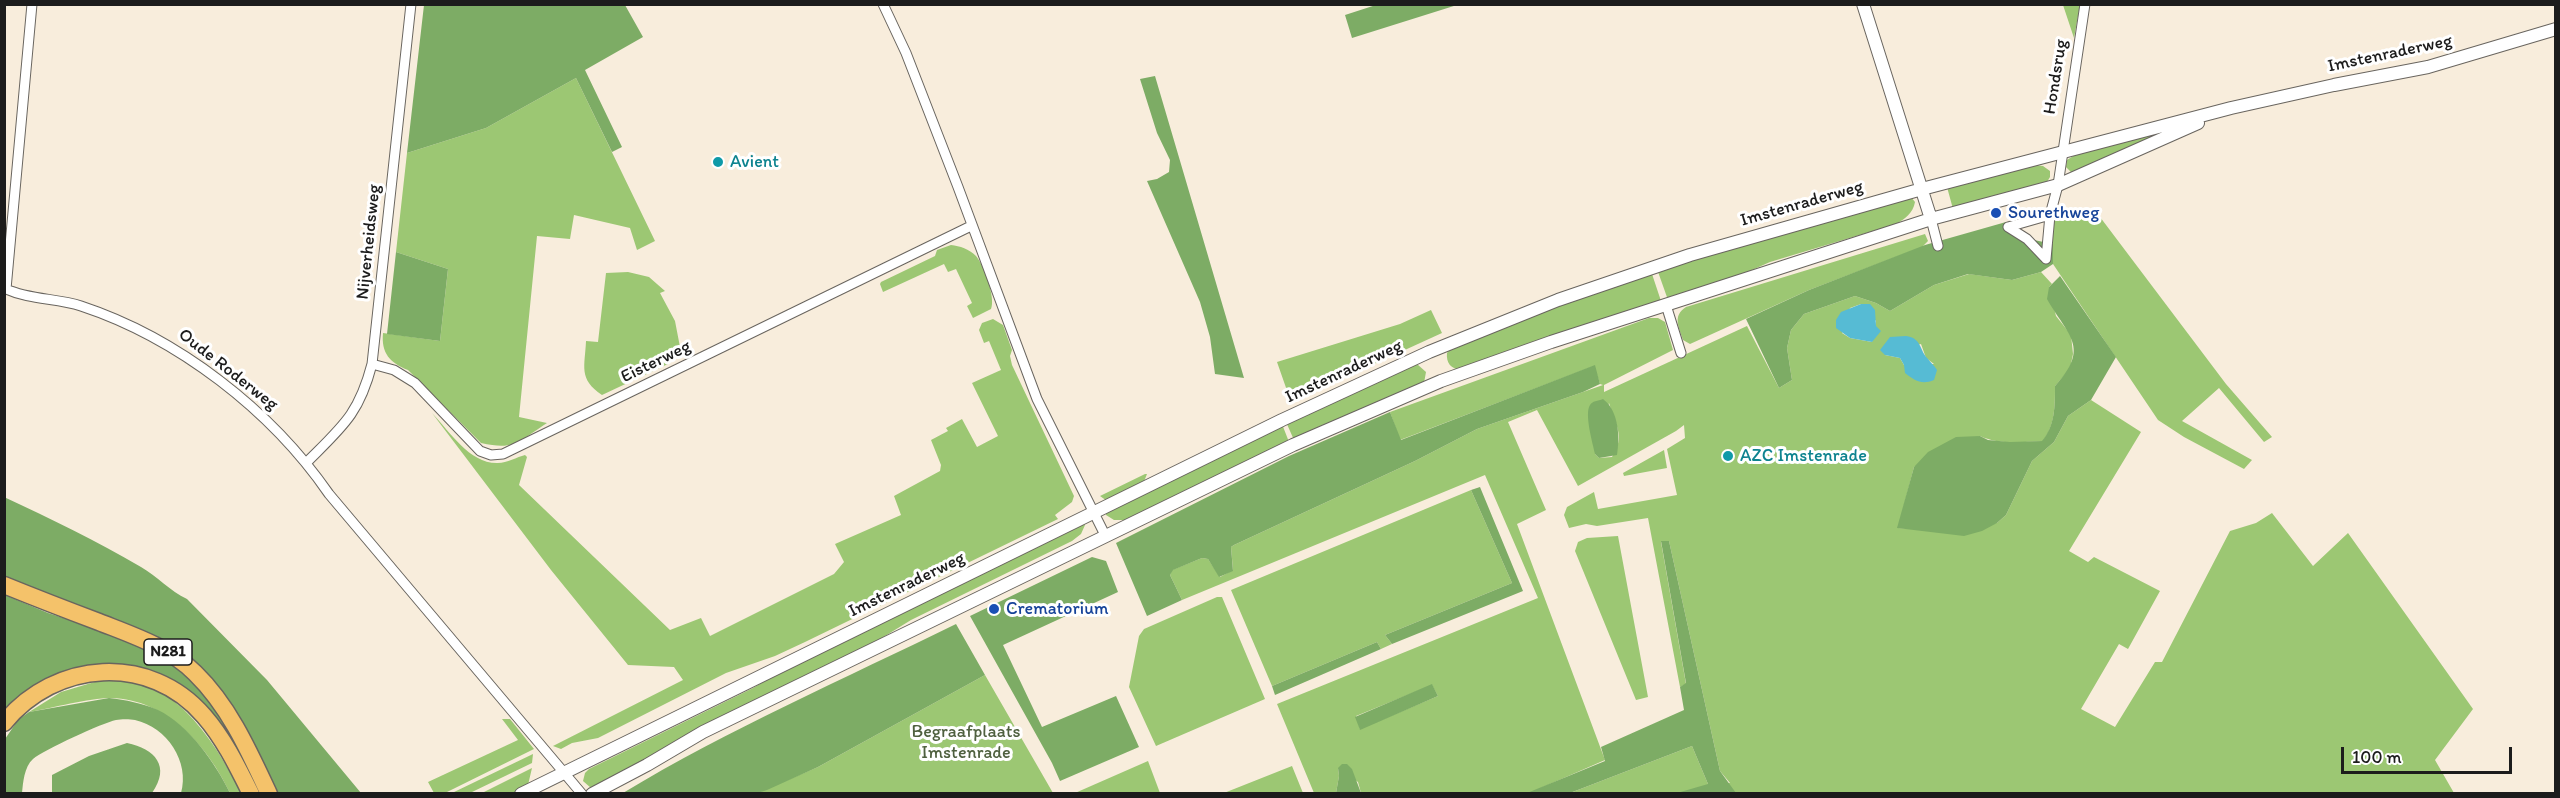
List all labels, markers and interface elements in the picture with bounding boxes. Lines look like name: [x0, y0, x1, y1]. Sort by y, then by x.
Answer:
street label: Imstenraderweg: [2326, 30, 2454, 78]
street label: Hondsrug: [2039, 38, 2073, 116]
place label: Avient: [730, 151, 779, 173]
marker: Avient: [711, 155, 725, 169]
street label: Imstenraderweg: [1738, 176, 1866, 232]
street label: Nijverheidsweg: [352, 183, 386, 301]
place label: Sourethweg: [2008, 202, 2099, 224]
marker: Sourethweg: [1989, 206, 2003, 220]
street label: Oude Roderweg: [174, 324, 282, 416]
street label: Imstenraderweg: [1282, 335, 1406, 409]
street label: Eisterweg: [618, 336, 694, 388]
place label: AZC Imstenrade: [1740, 445, 1867, 467]
marker: AZC Imstenrade: [1721, 449, 1735, 463]
street label: Imstenraderweg: [845, 548, 969, 622]
place label: Crematorium: [1006, 598, 1108, 620]
marker: Crematorium: [987, 602, 1001, 616]
road number: N281: [144, 639, 192, 665]
park label: Begraafplaats Imstenrade: [912, 721, 1020, 764]
scale bar: [2344, 735, 2515, 773]
text: 100 m: [2352, 746, 2402, 768]

